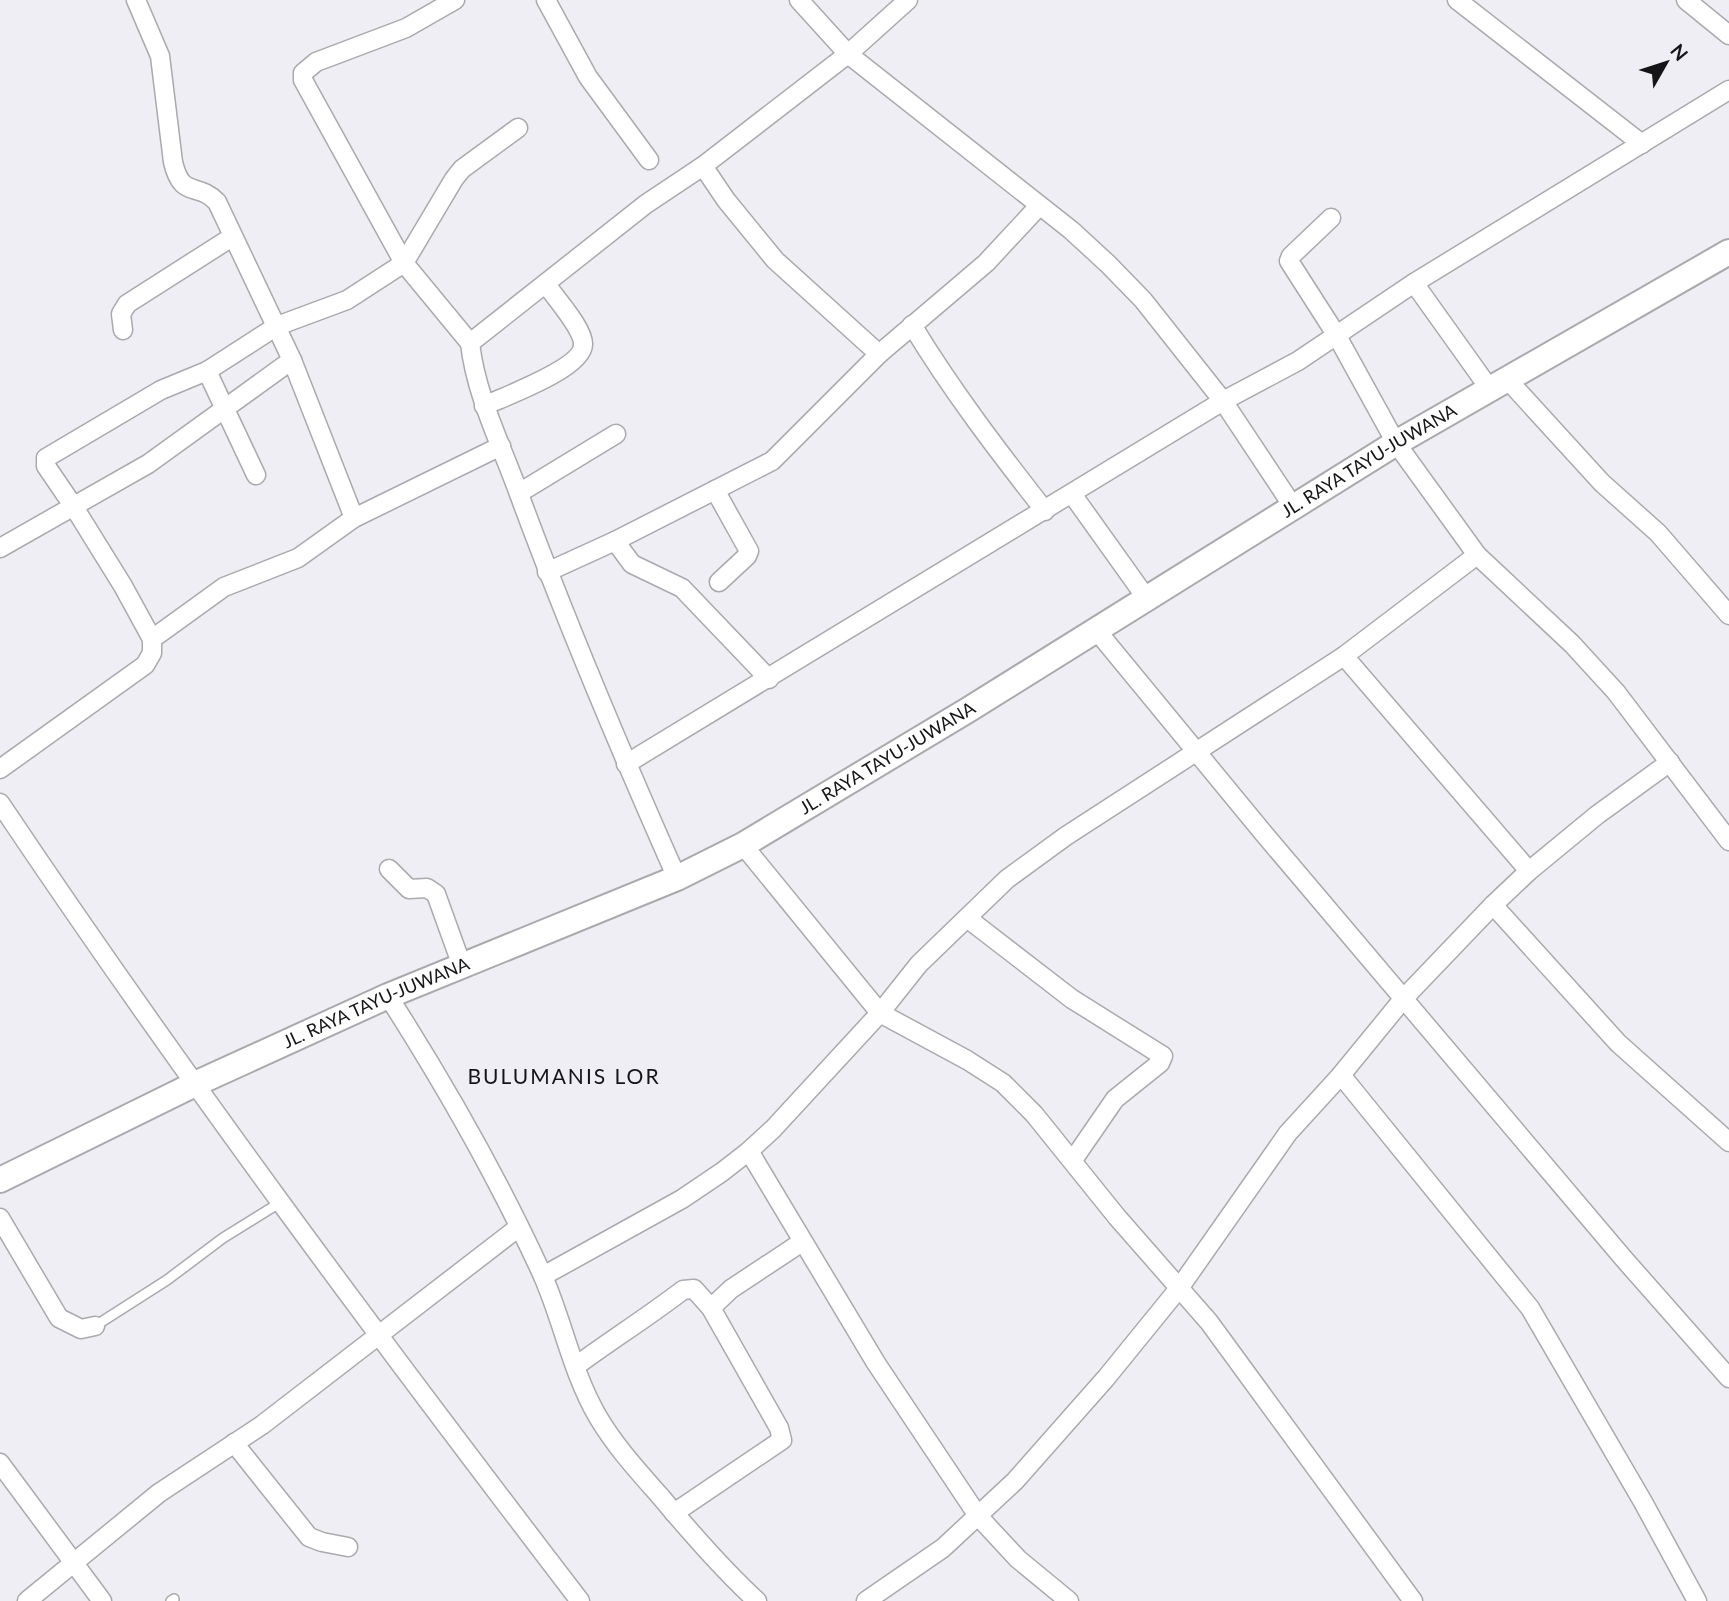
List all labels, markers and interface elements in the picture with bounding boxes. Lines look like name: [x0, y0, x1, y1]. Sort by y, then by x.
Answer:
north arrow: [1631, 28, 1701, 98]
text: N: [1666, 39, 1693, 65]
street label: JL. RAYA TAYU-JUWANA: [1277, 398, 1461, 522]
street label: JL. RAYA TAYU-JUWANA: [795, 696, 980, 819]
street label: JL. RAYA TAYU-JUWANA: [279, 952, 473, 1052]
district label: BULUMANIS LOR: [467, 1063, 661, 1088]

